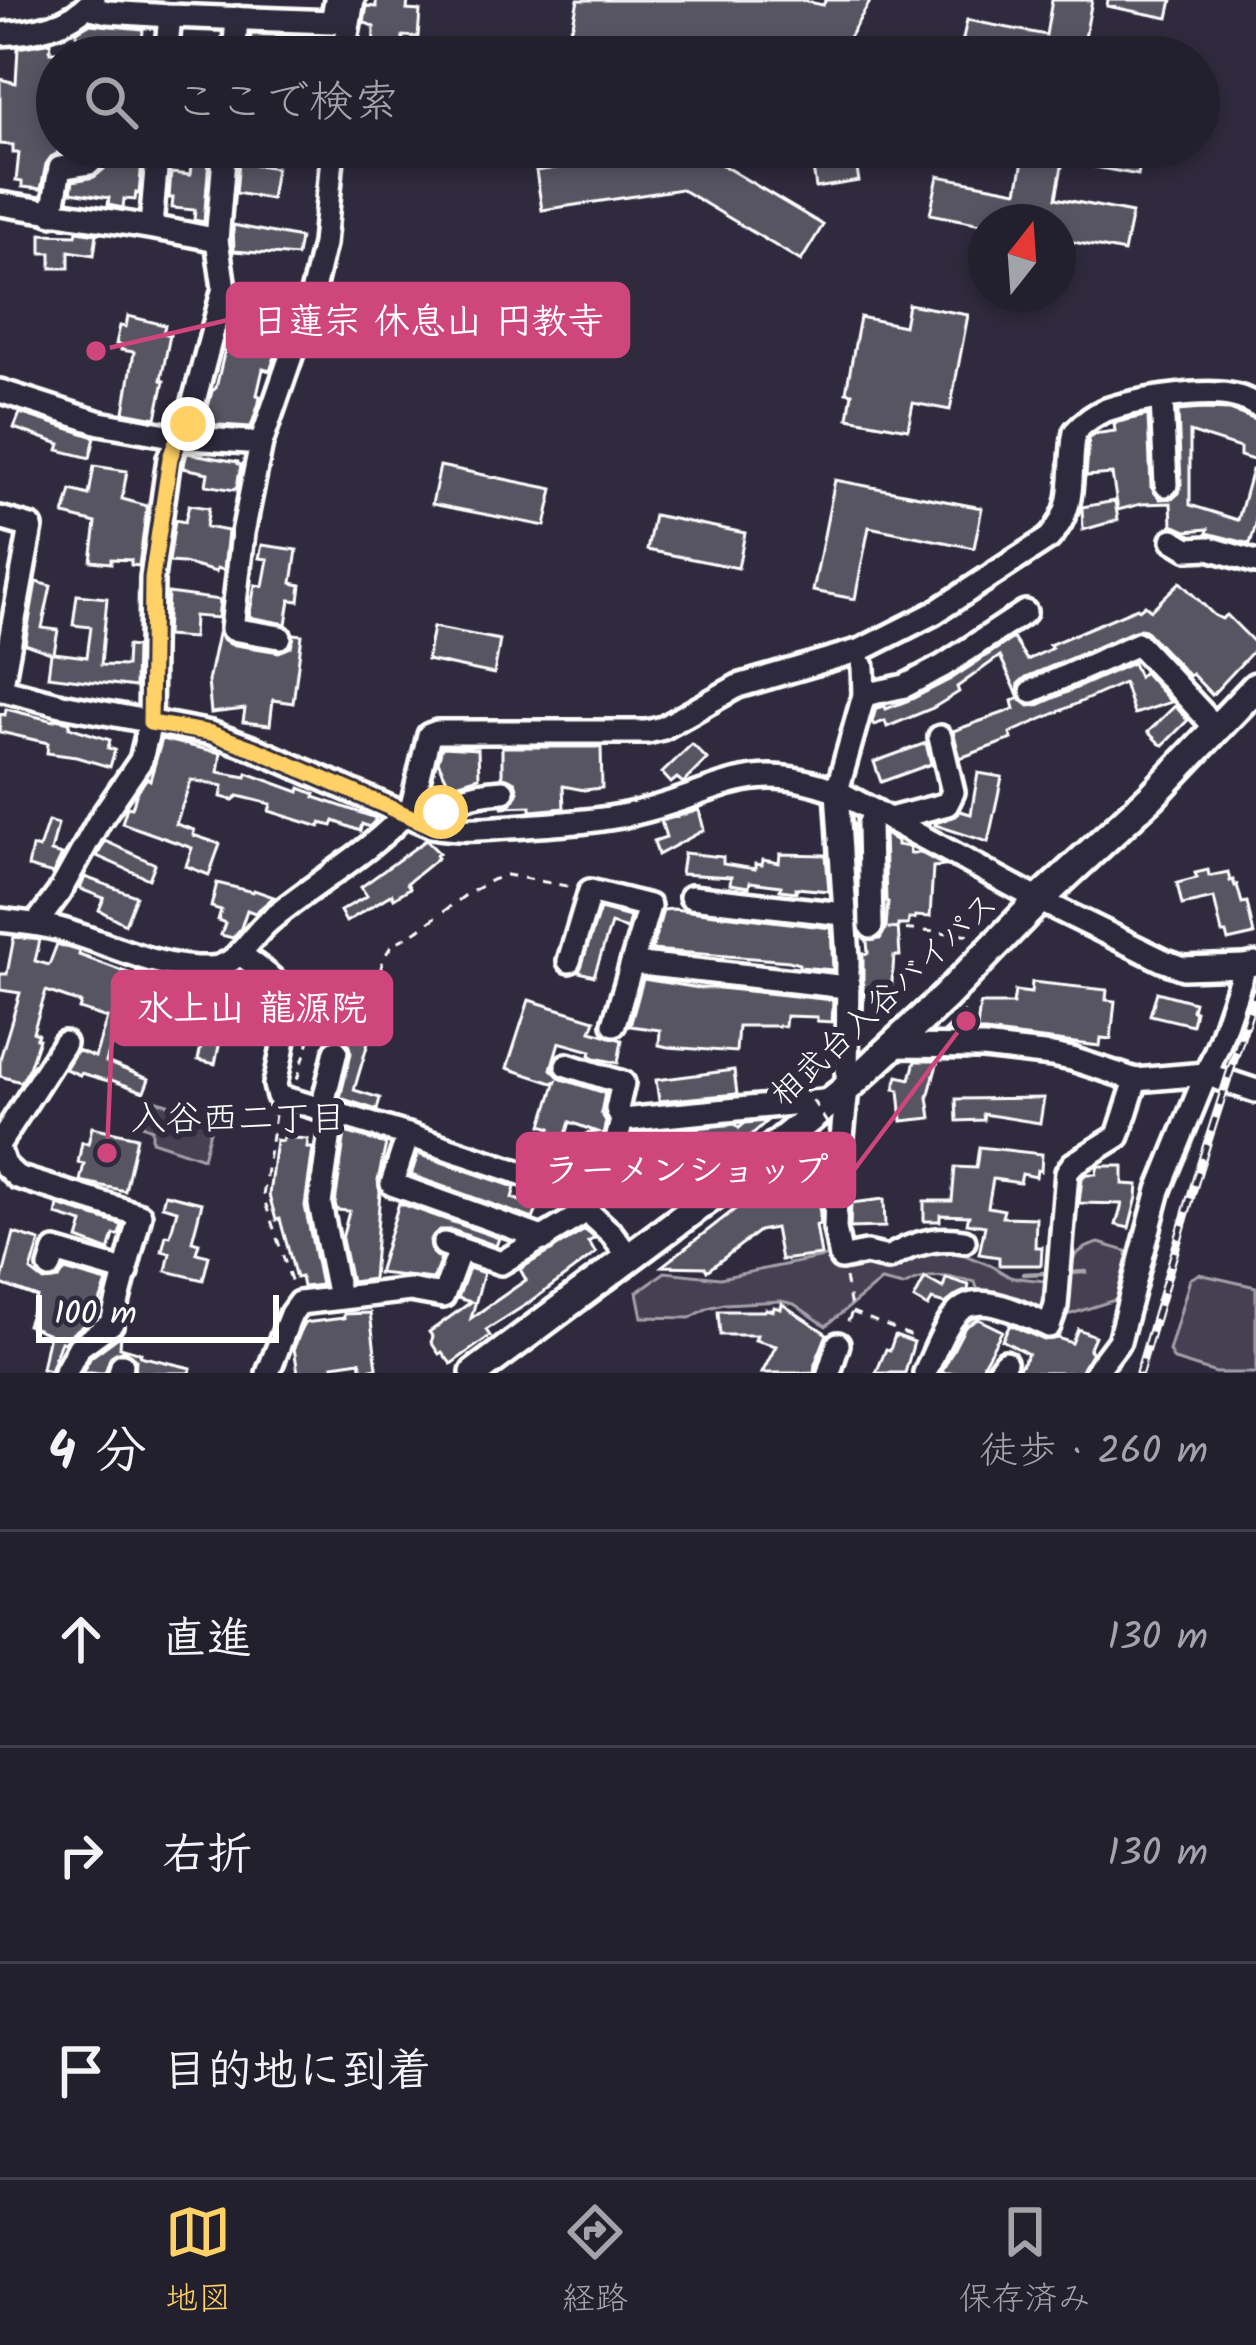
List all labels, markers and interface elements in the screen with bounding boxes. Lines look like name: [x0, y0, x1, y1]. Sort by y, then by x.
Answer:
search box: [36, 36, 1220, 168]
text: ここで検索: [174, 68, 399, 140]
icon: search: [78, 69, 144, 135]
north arrow: [968, 204, 1076, 312]
callout: 日蓮宗 休息山 円教寺: [228, 284, 628, 356]
text: 日蓮宗 休息山 円教寺: [252, 295, 604, 352]
route end: [161, 397, 215, 451]
route start: [414, 785, 468, 839]
street label: 相武台入谷バイパス: [759, 880, 1012, 1121]
callout: 水上山 龍源院: [113, 972, 391, 1044]
text: 水上山 龍源院: [137, 982, 367, 1039]
district label: 入谷西二丁目: [130, 1092, 346, 1149]
callout: ラーメンショップ: [518, 1134, 854, 1206]
text: ラーメンショップ: [543, 1144, 829, 1201]
scale bar: [36, 1289, 279, 1342]
text: 100 m: [54, 1289, 137, 1342]
text: 4 分: [48, 1413, 146, 1494]
text: 徒歩 · 260 m: [979, 1422, 1208, 1484]
text: 直進: [162, 1605, 252, 1677]
icon: ahead: [48, 1606, 114, 1672]
text: 130 m: [1107, 1608, 1208, 1670]
text: 右折: [162, 1821, 252, 1893]
icon: right: [48, 1822, 114, 1888]
text: 130 m: [1107, 1824, 1208, 1886]
text: 目的地に到着: [162, 2037, 432, 2109]
icon: arrive: [48, 2038, 114, 2104]
tab: 地図: [165, 2199, 231, 2327]
tab: 経路: [562, 2199, 628, 2327]
tab: 保存済み: [959, 2199, 1091, 2327]

